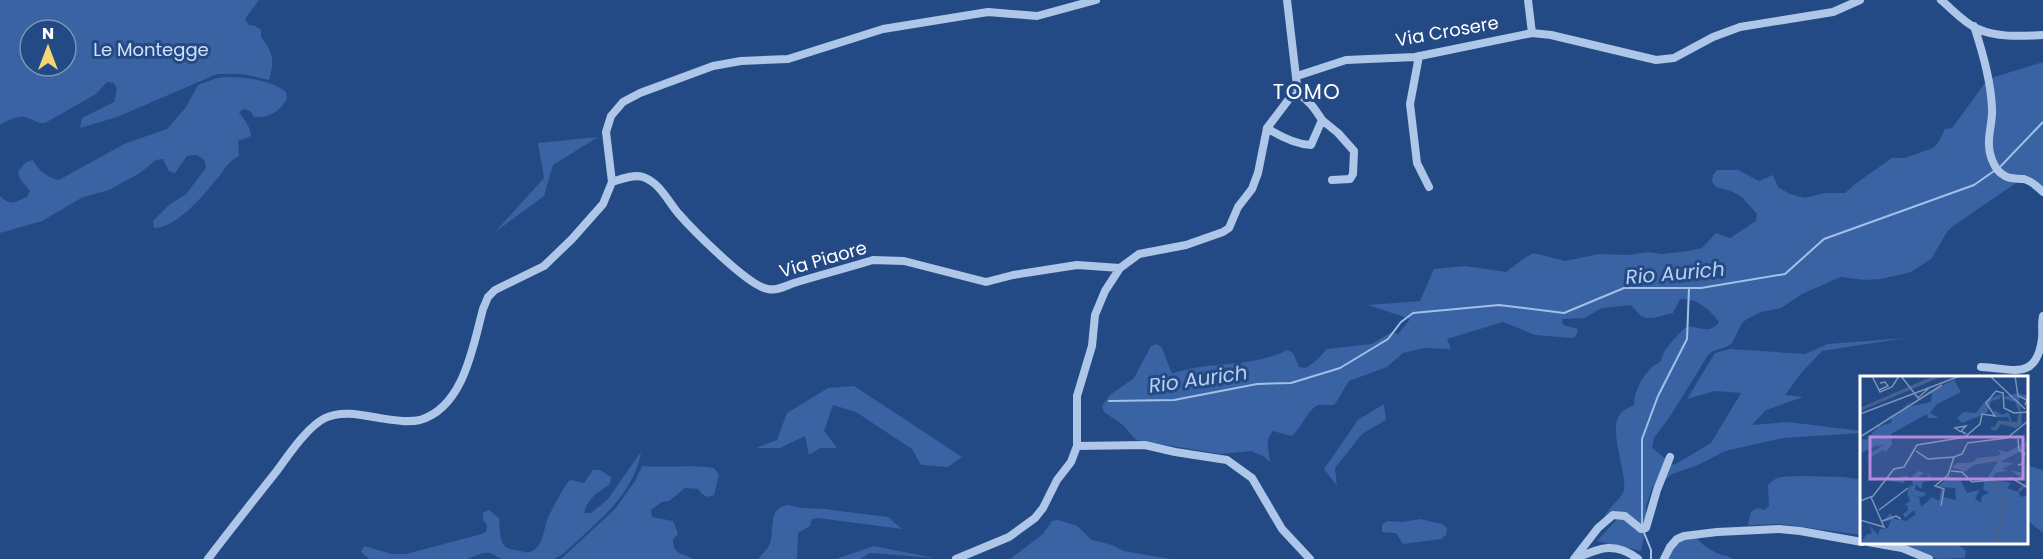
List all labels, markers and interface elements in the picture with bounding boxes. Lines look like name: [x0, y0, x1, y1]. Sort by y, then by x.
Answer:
street label: Via Crosere: [1394, 10, 1500, 52]
north arrow: [18, 18, 78, 78]
text: N: [42, 22, 54, 45]
park label: Le Montegge: [93, 37, 209, 62]
district label: TOMO: [1273, 77, 1341, 106]
street label: Via Piaore: [776, 235, 870, 283]
water label: Rio Aurich: [1624, 255, 1726, 291]
water label: Rio Aurich: [1147, 358, 1249, 400]
inset map: [1860, 376, 2028, 544]

